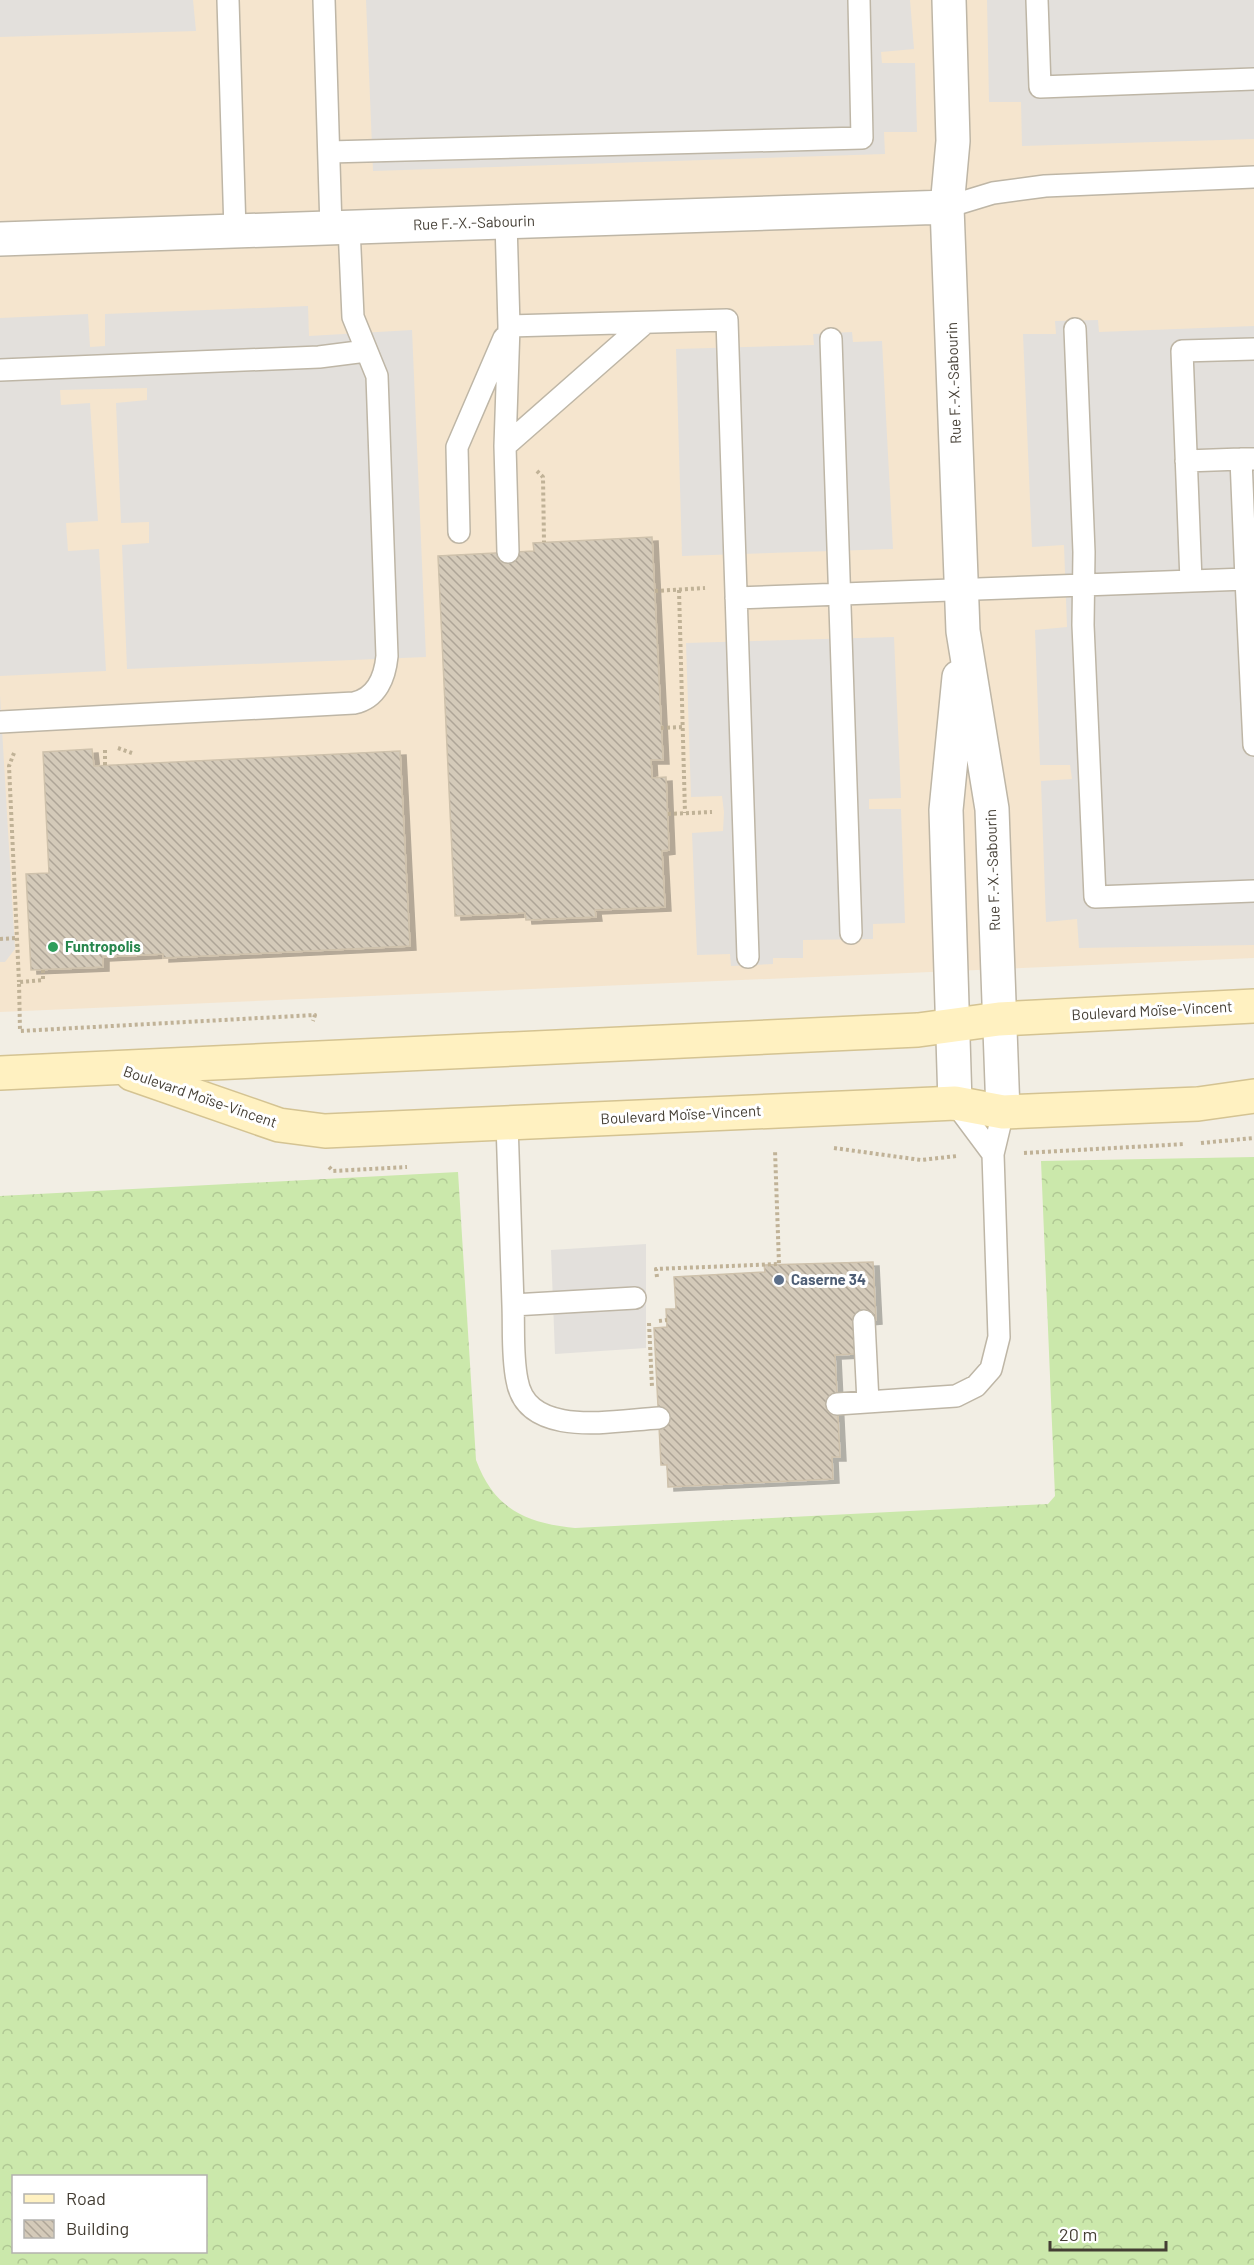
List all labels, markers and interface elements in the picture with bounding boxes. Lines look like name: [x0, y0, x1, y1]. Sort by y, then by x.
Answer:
street label: Rue F.-X.-Sabourin: [413, 211, 535, 233]
street label: Rue F.-X.-Sabourin: [942, 322, 964, 444]
street label: Rue F.-X.-Sabourin: [981, 809, 1003, 931]
place label: Funtropolis: [65, 937, 141, 955]
marker: Funtropolis: [46, 940, 60, 954]
street label: Boulevard Moïse-Vincent: [1071, 997, 1233, 1023]
street label: Boulevard Moïse-Vincent: [121, 1061, 279, 1131]
street label: Boulevard Moïse-Vincent: [600, 1101, 762, 1127]
place label: Caserne 34: [791, 1270, 866, 1288]
marker: Caserne 34: [772, 1273, 786, 1287]
legend: [12, 2175, 207, 2253]
text: Road: [66, 2187, 106, 2209]
scale bar: [1050, 2214, 1166, 2252]
text: Building: [66, 2217, 129, 2239]
text: 20 m: [1059, 2223, 1097, 2245]

